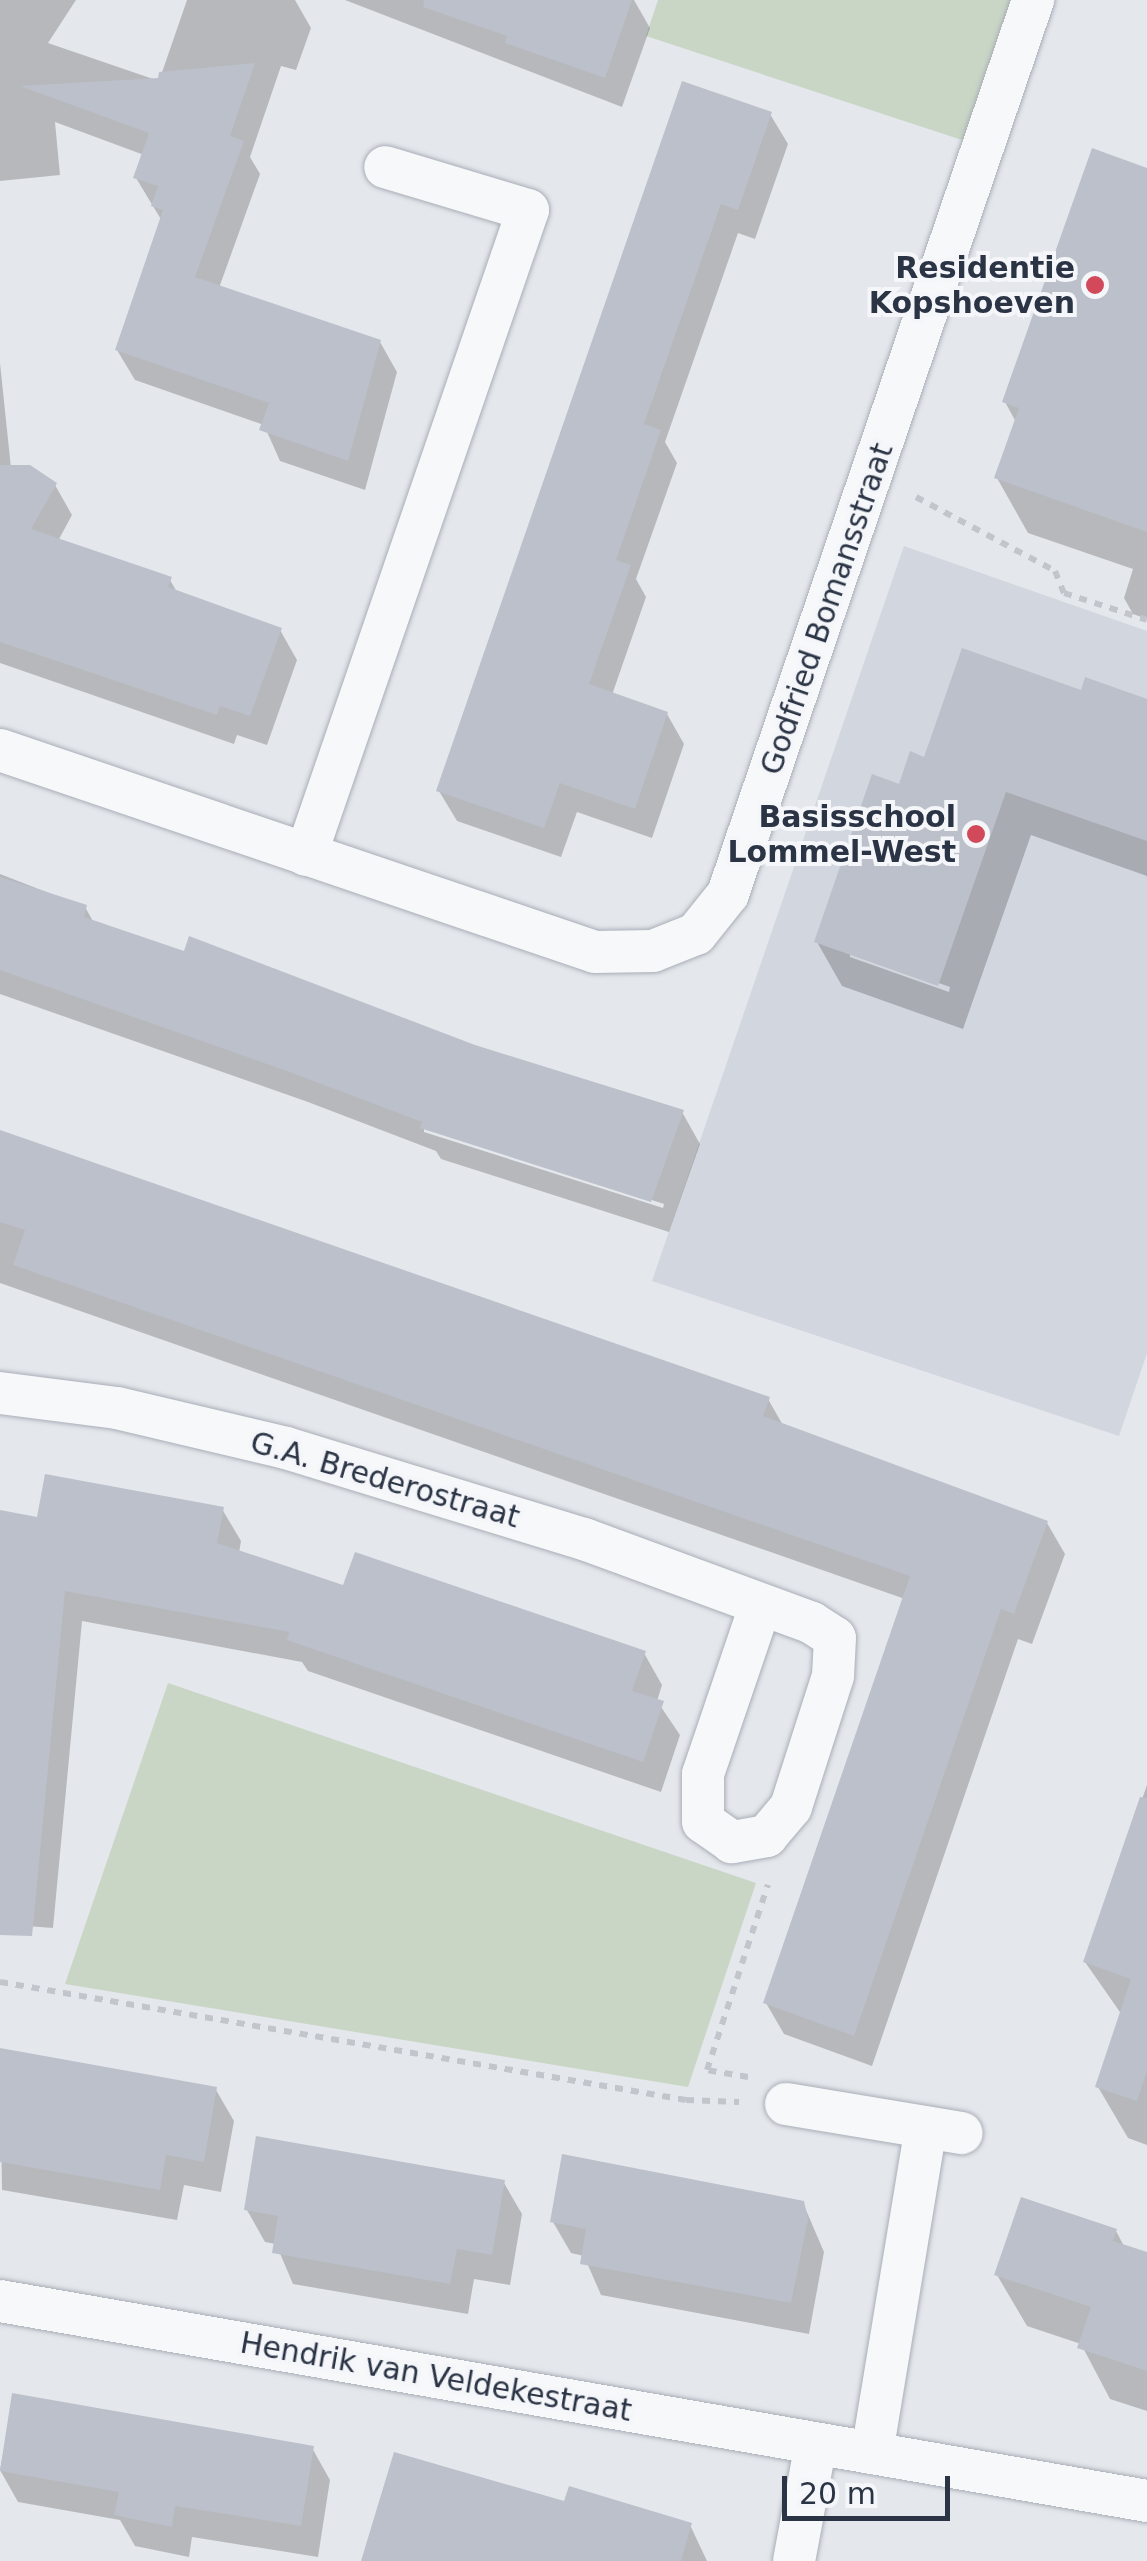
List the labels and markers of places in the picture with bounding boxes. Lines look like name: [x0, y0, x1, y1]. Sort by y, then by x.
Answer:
place label: Residentie Kopshoeven: [869, 250, 1075, 320]
marker: Residentie Kopshoeven: [1084, 274, 1106, 296]
place label: Basisschool Lommel-West: [727, 799, 956, 870]
marker: Basisschool Lommel-West: [965, 823, 987, 845]

